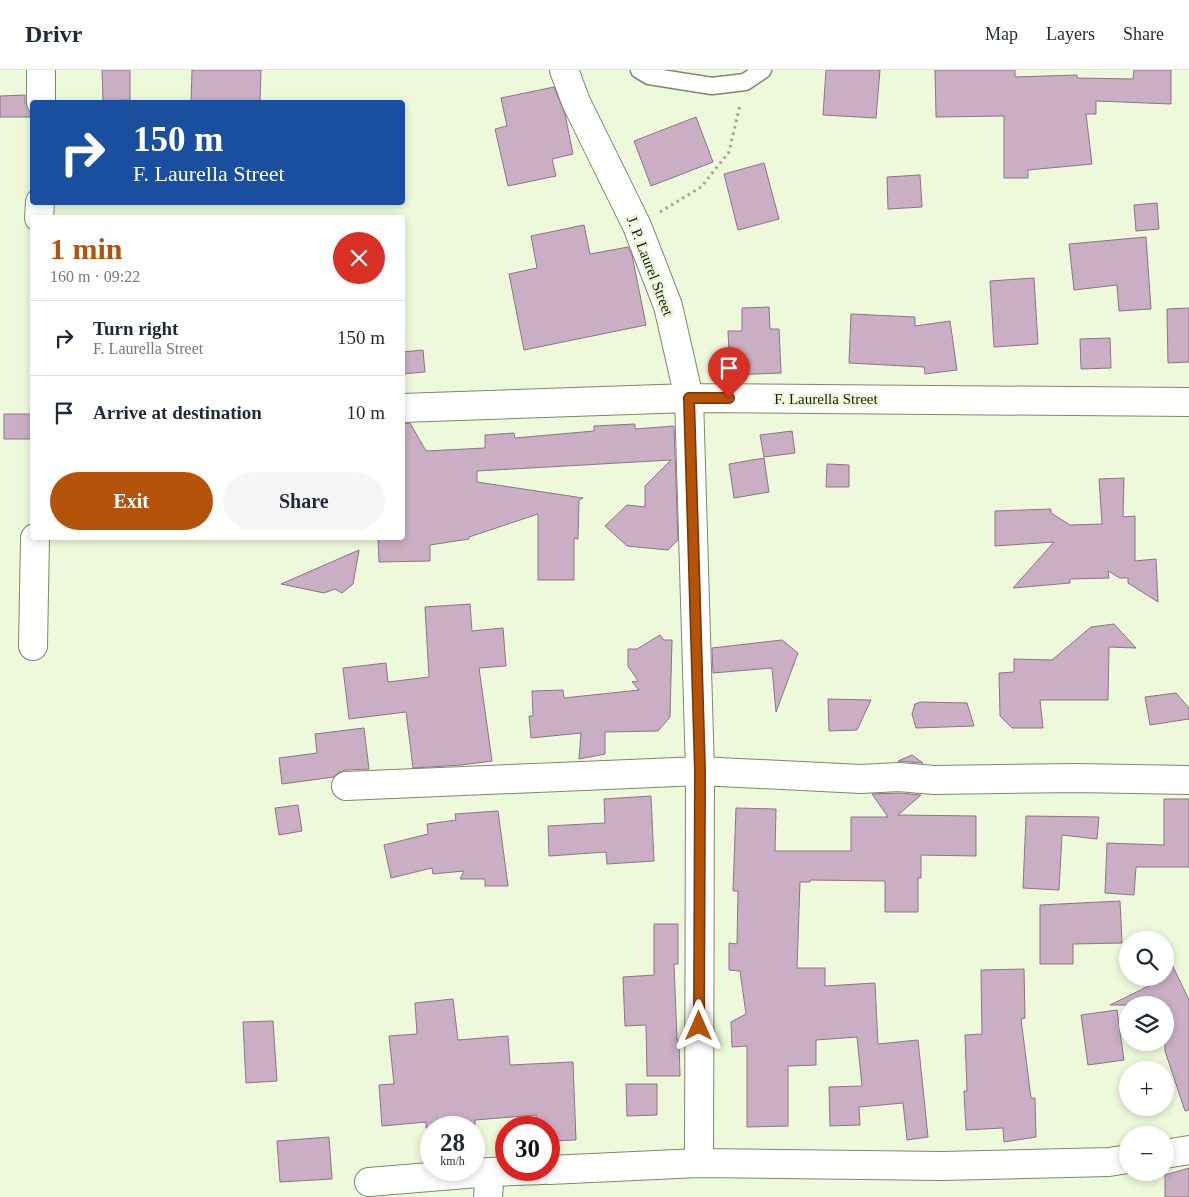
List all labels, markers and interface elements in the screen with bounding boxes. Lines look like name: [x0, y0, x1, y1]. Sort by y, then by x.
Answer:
text: Drivr: [25, 21, 82, 47]
text: Map: [985, 24, 1018, 44]
text: Layers: [1046, 24, 1095, 44]
text: Share: [1123, 24, 1164, 44]
icon: right: [50, 120, 115, 185]
text: 150 m: [133, 120, 223, 159]
text: F. Laurella Street: [133, 161, 285, 186]
street label: J. P. Laurel Street: [624, 214, 677, 319]
text: 1 min: [50, 232, 123, 265]
button: close: [333, 232, 385, 284]
text: 160 m · 09:22: [50, 268, 140, 285]
text: Turn right: [93, 318, 178, 339]
icon: right: [50, 324, 78, 352]
text: 150 m: [337, 327, 385, 348]
text: F. Laurella Street: [93, 340, 203, 357]
pin: [708, 347, 750, 398]
icon: arrive: [715, 354, 743, 382]
street label: F. Laurella Street: [774, 391, 878, 407]
icon: arrive: [50, 399, 78, 427]
text: Arrive at destination: [93, 402, 262, 423]
text: 10 m: [346, 402, 385, 423]
button: Exit: [50, 472, 213, 530]
button: Share: [223, 472, 385, 530]
map controls: [1119, 931, 1174, 1181]
button: search: [1119, 931, 1174, 986]
button: layers: [1119, 996, 1174, 1051]
position arrow: [672, 999, 724, 1051]
button: +: [1119, 1061, 1174, 1116]
speed limit sign: 30: [495, 1116, 560, 1181]
button: −: [1119, 1126, 1174, 1181]
text: 28: [440, 1129, 465, 1156]
text: km/h: [440, 1154, 465, 1168]

